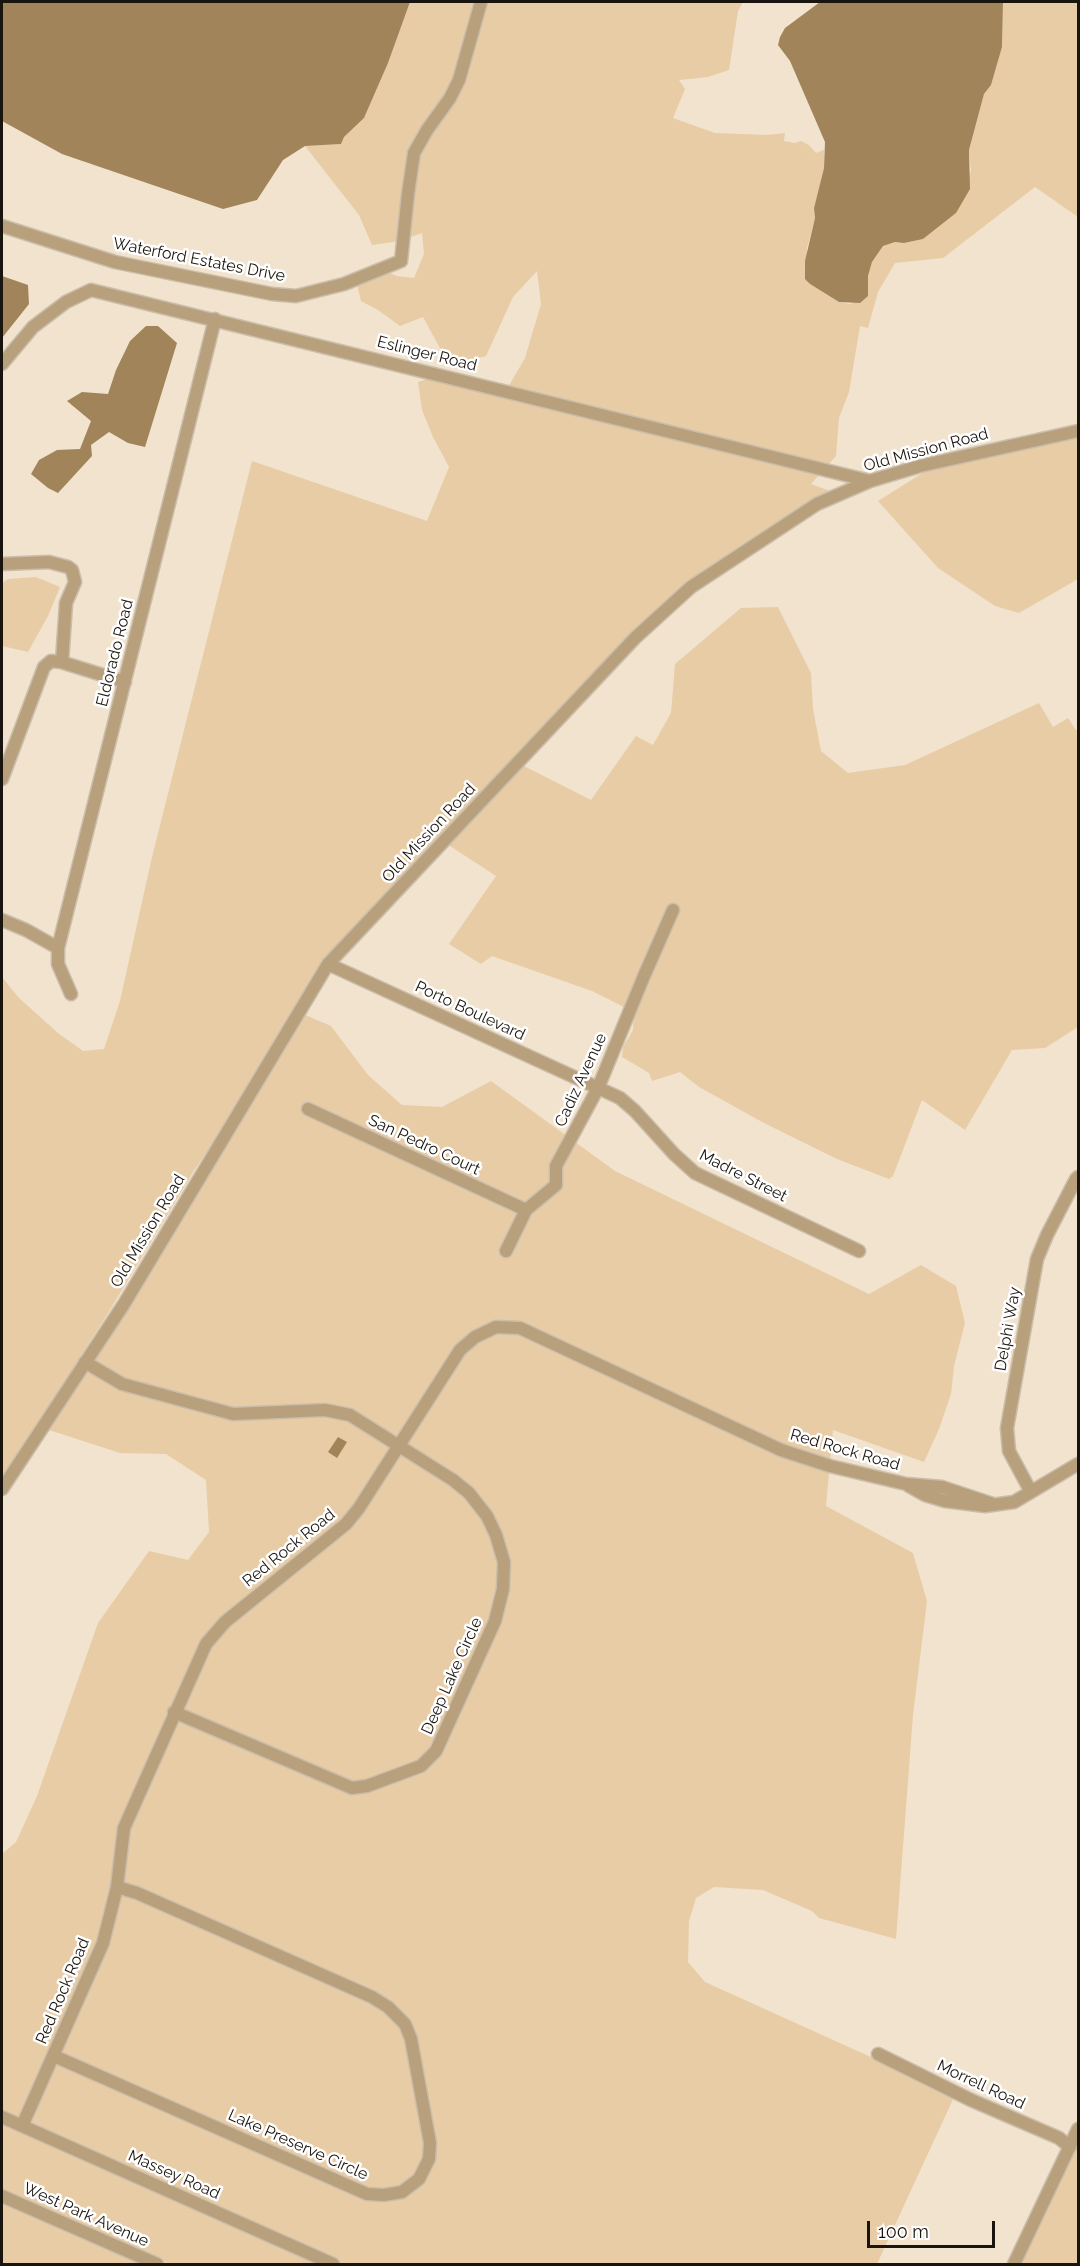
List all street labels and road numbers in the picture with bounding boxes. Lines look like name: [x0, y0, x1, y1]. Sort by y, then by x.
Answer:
street label: Waterford Estates Drive: [111, 234, 287, 286]
street label: Eslinger Road: [375, 332, 479, 376]
street label: Old Mission Road: [862, 424, 990, 476]
street label: Eldorado Road: [92, 597, 138, 709]
street label: Old Mission Road: [378, 780, 480, 886]
street label: Porto Boulevard: [412, 977, 528, 1045]
street label: Cadiz Avenue: [551, 1030, 611, 1130]
street label: San Pedro Court: [365, 1111, 483, 1179]
street label: Madre Street: [696, 1146, 790, 1206]
street label: Old Mission Road: [107, 1171, 189, 1291]
street label: Delphi Way: [991, 1285, 1025, 1373]
street label: Red Rock Road: [788, 1425, 902, 1475]
street label: Red Rock Road: [239, 1505, 339, 1591]
street label: Deep Lake Circle: [418, 1614, 486, 1738]
street label: Red Rock Road: [32, 1935, 94, 2047]
street label: Morrell Road: [934, 2056, 1028, 2114]
street label: Lake Preserve Circle: [225, 2106, 371, 2184]
street label: Massey Road: [125, 2146, 223, 2204]
street label: West Park Avenue: [20, 2179, 152, 2251]

